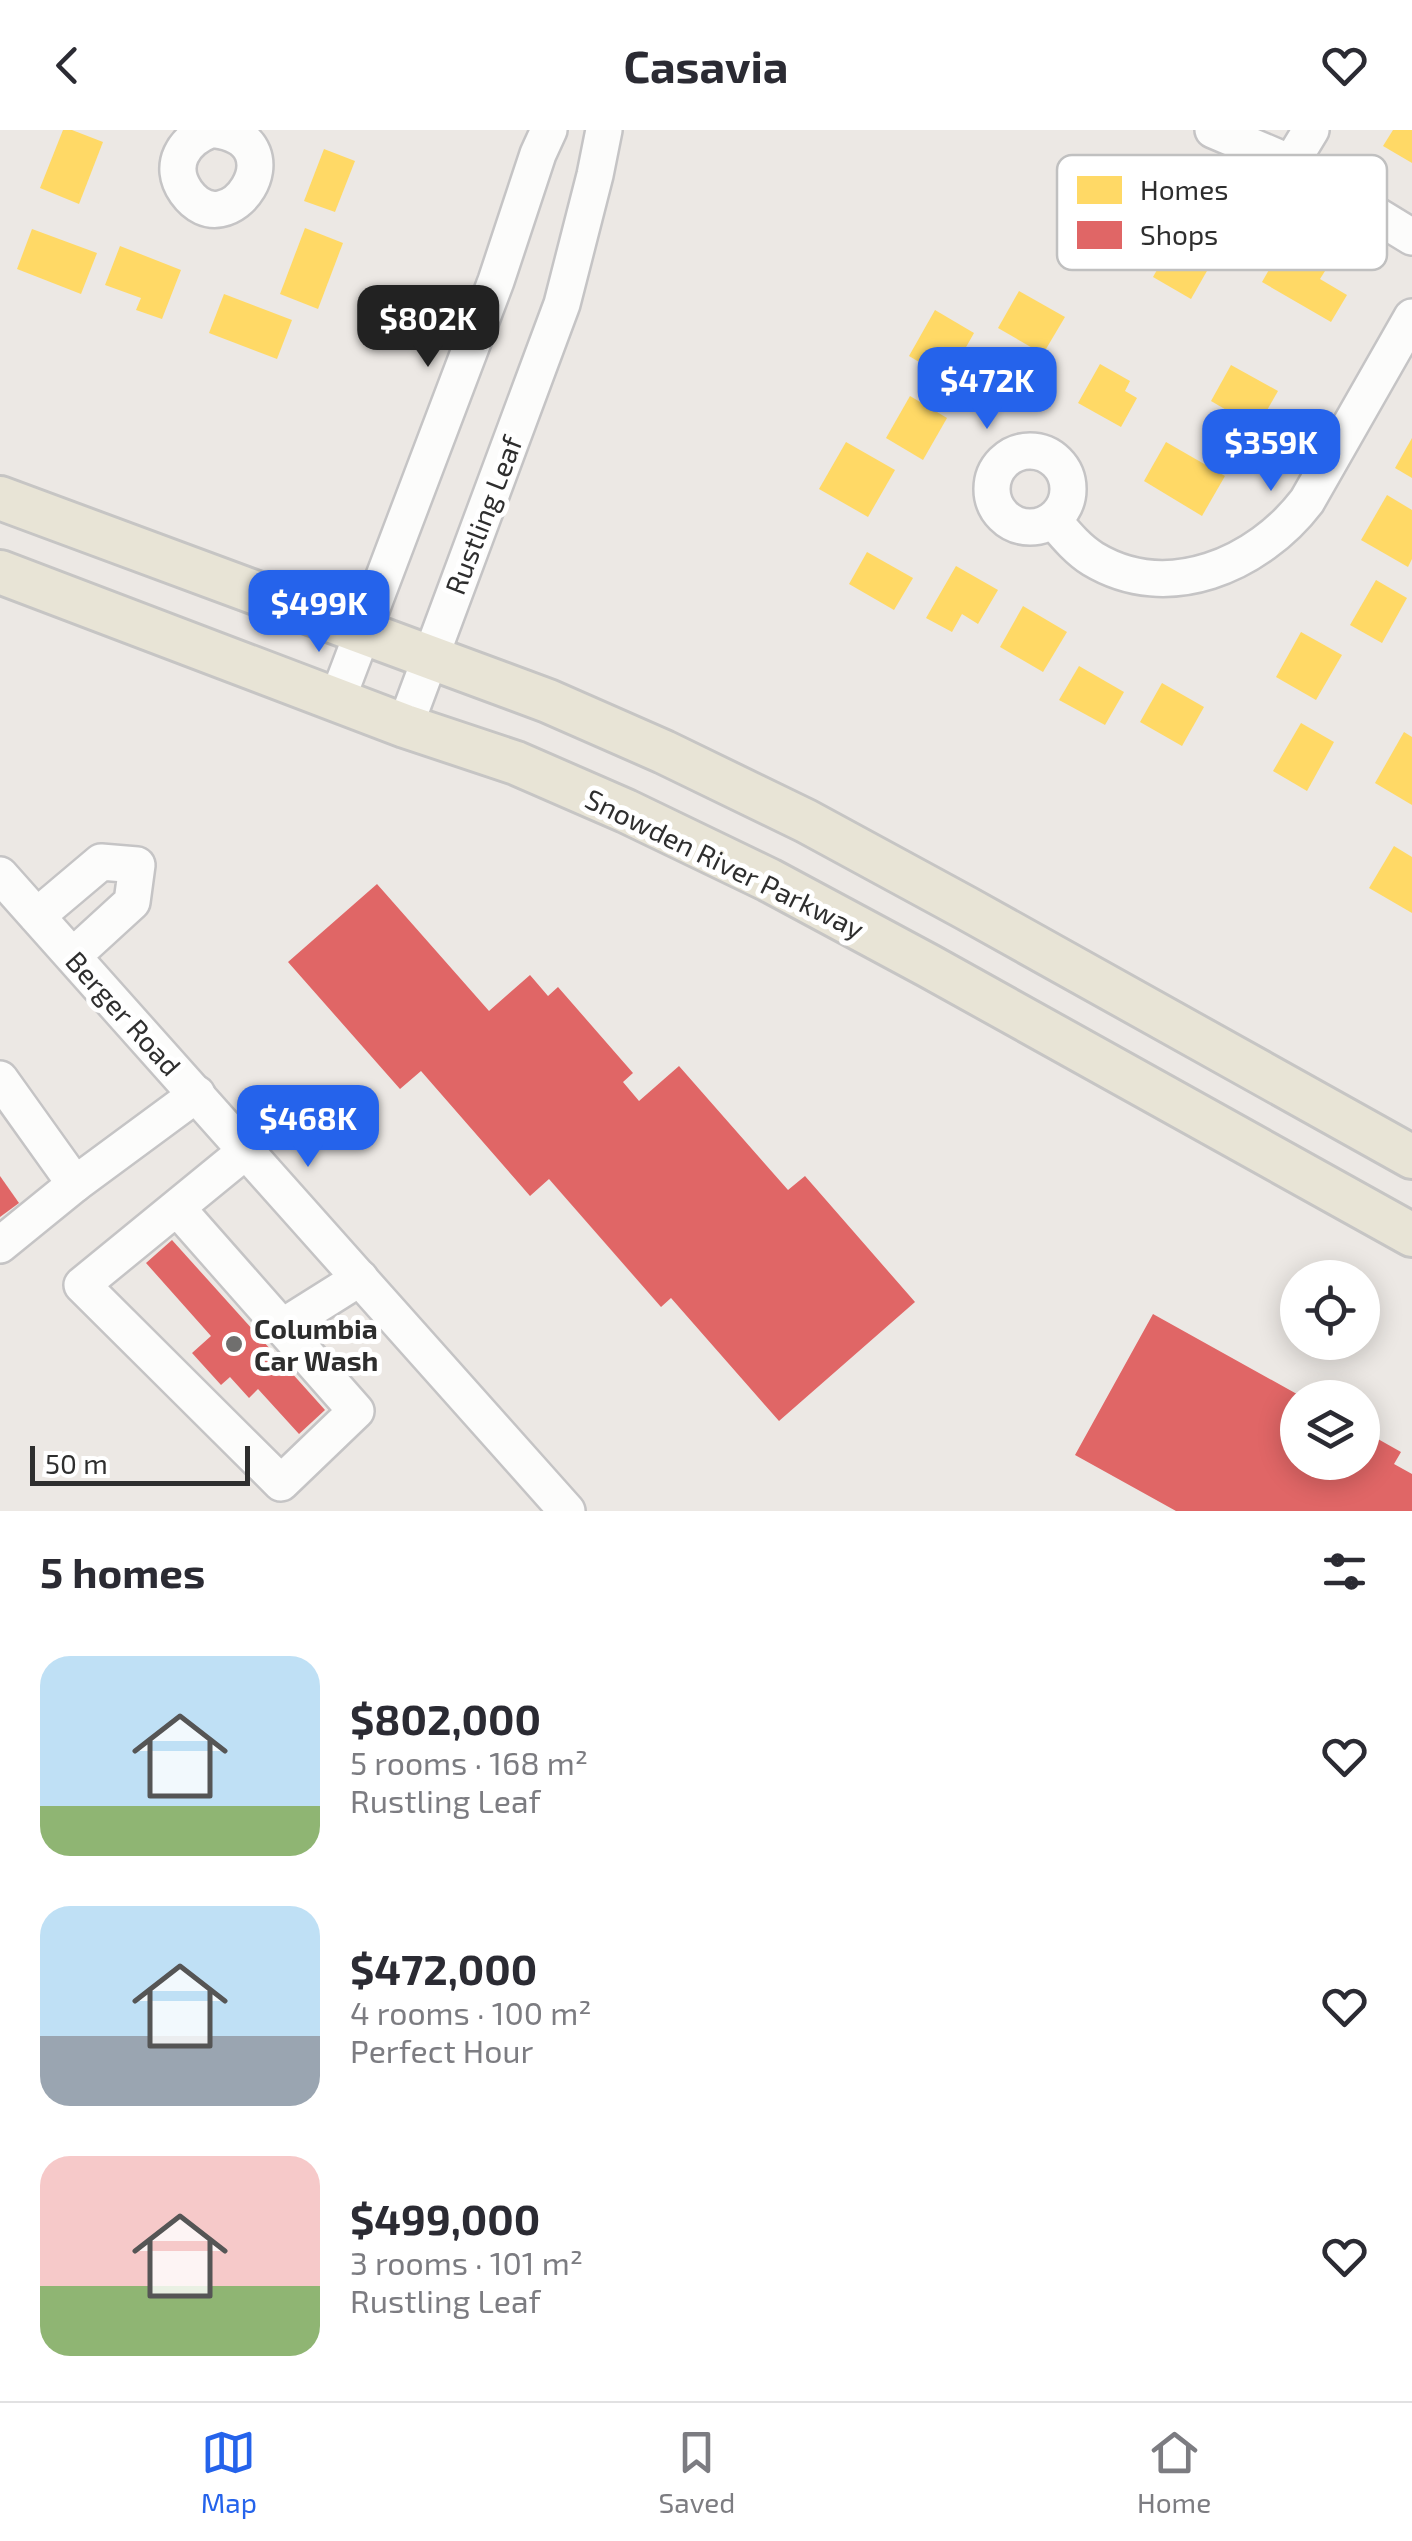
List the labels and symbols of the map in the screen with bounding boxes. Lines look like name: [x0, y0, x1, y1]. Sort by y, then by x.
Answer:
legend: [1057, 155, 1387, 270]
text: Homes: [1140, 172, 1228, 206]
text: Shops: [1140, 217, 1218, 251]
pin: $802K: [358, 285, 498, 370]
pin: $472K: [917, 347, 1057, 432]
pin: $359K: [1201, 409, 1341, 494]
street label: Rustling Leaf: [437, 430, 529, 599]
pin: $499K: [249, 570, 389, 655]
street label: Snowden River Parkway: [580, 781, 870, 945]
street label: Berger Road: [59, 944, 189, 1082]
pin: $468K: [238, 1085, 378, 1170]
place label: Columbia Car Wash: [254, 1311, 378, 1377]
marker: Columbia Car Wash: [223, 1333, 245, 1355]
scale bar: [30, 1441, 250, 1486]

